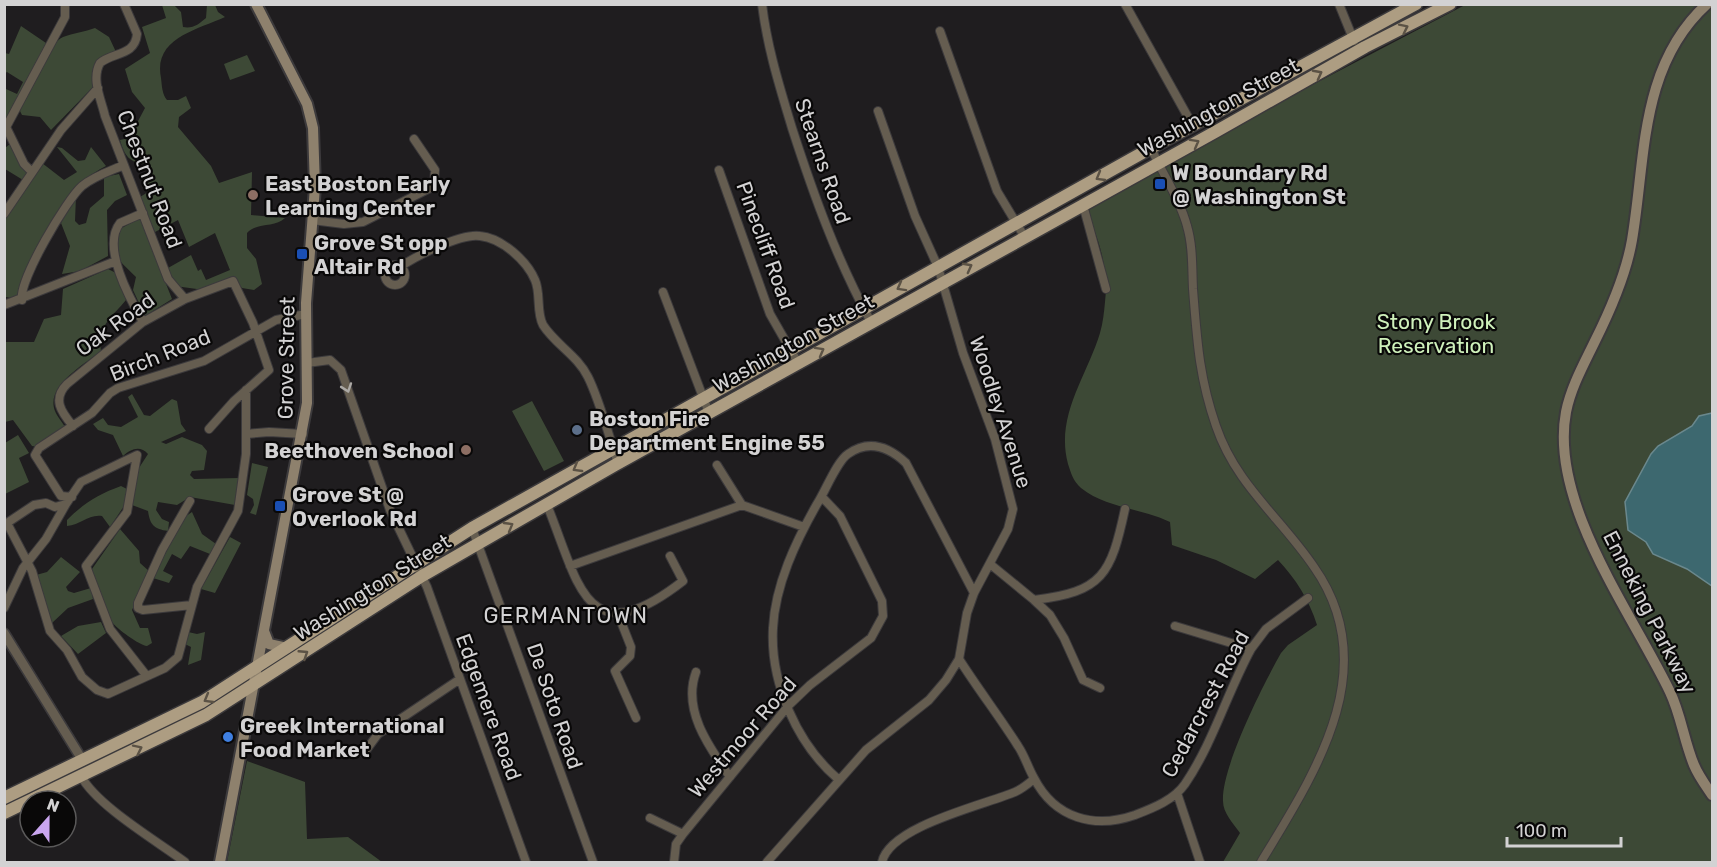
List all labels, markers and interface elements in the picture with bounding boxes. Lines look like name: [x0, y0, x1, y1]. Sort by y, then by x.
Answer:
one-way arrow: [1398, 24, 1409, 35]
street label: Washington Street: [1133, 52, 1303, 162]
one-way arrow: [1312, 70, 1323, 81]
street label: Stearns Road: [790, 95, 856, 227]
street label: Chestnut Road: [112, 106, 188, 252]
one-way arrow: [1189, 139, 1199, 150]
place label: W Boundary Rd @ Washington St: [1172, 160, 1346, 209]
one-way arrow: [1096, 170, 1106, 181]
place label: East Boston Early Learning Center: [265, 171, 451, 220]
marker: W Boundary Rd @ Washington St: [1153, 177, 1167, 191]
street label: Pinecliff Road: [731, 178, 801, 312]
marker: East Boston Early Learning Center: [246, 188, 260, 202]
place label: Grove St opp Altair Rd: [314, 230, 448, 279]
marker: Grove St opp Altair Rd: [295, 247, 309, 261]
one-way arrow: [962, 263, 972, 274]
one-way arrow: [897, 280, 907, 292]
street label: Oak Road: [71, 287, 159, 361]
street label: Washington Street: [708, 288, 878, 398]
street label: Grove Street: [272, 296, 300, 420]
park label: Stony Brook Reservation: [1377, 309, 1495, 358]
street label: Birch Road: [106, 324, 214, 386]
street label: Woodley Avenue: [965, 333, 1037, 491]
one-way arrow: [814, 347, 824, 358]
one-way arrow: [340, 382, 353, 393]
place label: Boston Fire Department Engine 55: [589, 406, 825, 455]
marker: Boston Fire Department Engine 55: [570, 423, 584, 437]
place label: Beethoven School: [264, 438, 454, 463]
marker: Beethoven School: [459, 443, 473, 457]
one-way arrow: [573, 461, 583, 473]
place label: Grove St @ Overlook Rd: [292, 482, 417, 531]
marker: Grove St @ Overlook Rd: [273, 499, 287, 513]
one-way arrow: [503, 522, 514, 533]
street label: Enneking Parkway: [1598, 526, 1702, 698]
street label: Washington Street: [289, 529, 455, 645]
district label: GERMANTOWN: [483, 602, 649, 629]
street label: Cedarcrest Road: [1156, 626, 1254, 782]
street label: Edgemere Road: [451, 630, 527, 784]
street label: De Soto Road: [522, 640, 588, 772]
one-way arrow: [298, 649, 308, 661]
street label: Westmoor Road: [683, 671, 801, 803]
one-way arrow: [204, 691, 214, 703]
place label: Greek International Food Market: [240, 713, 445, 762]
marker: Greek International Food Market: [221, 730, 235, 744]
one-way arrow: [131, 745, 142, 757]
north arrow: [18, 789, 78, 849]
text: N: [44, 795, 62, 816]
scale bar: [1507, 810, 1621, 848]
text: 100 m: [1516, 820, 1567, 842]

